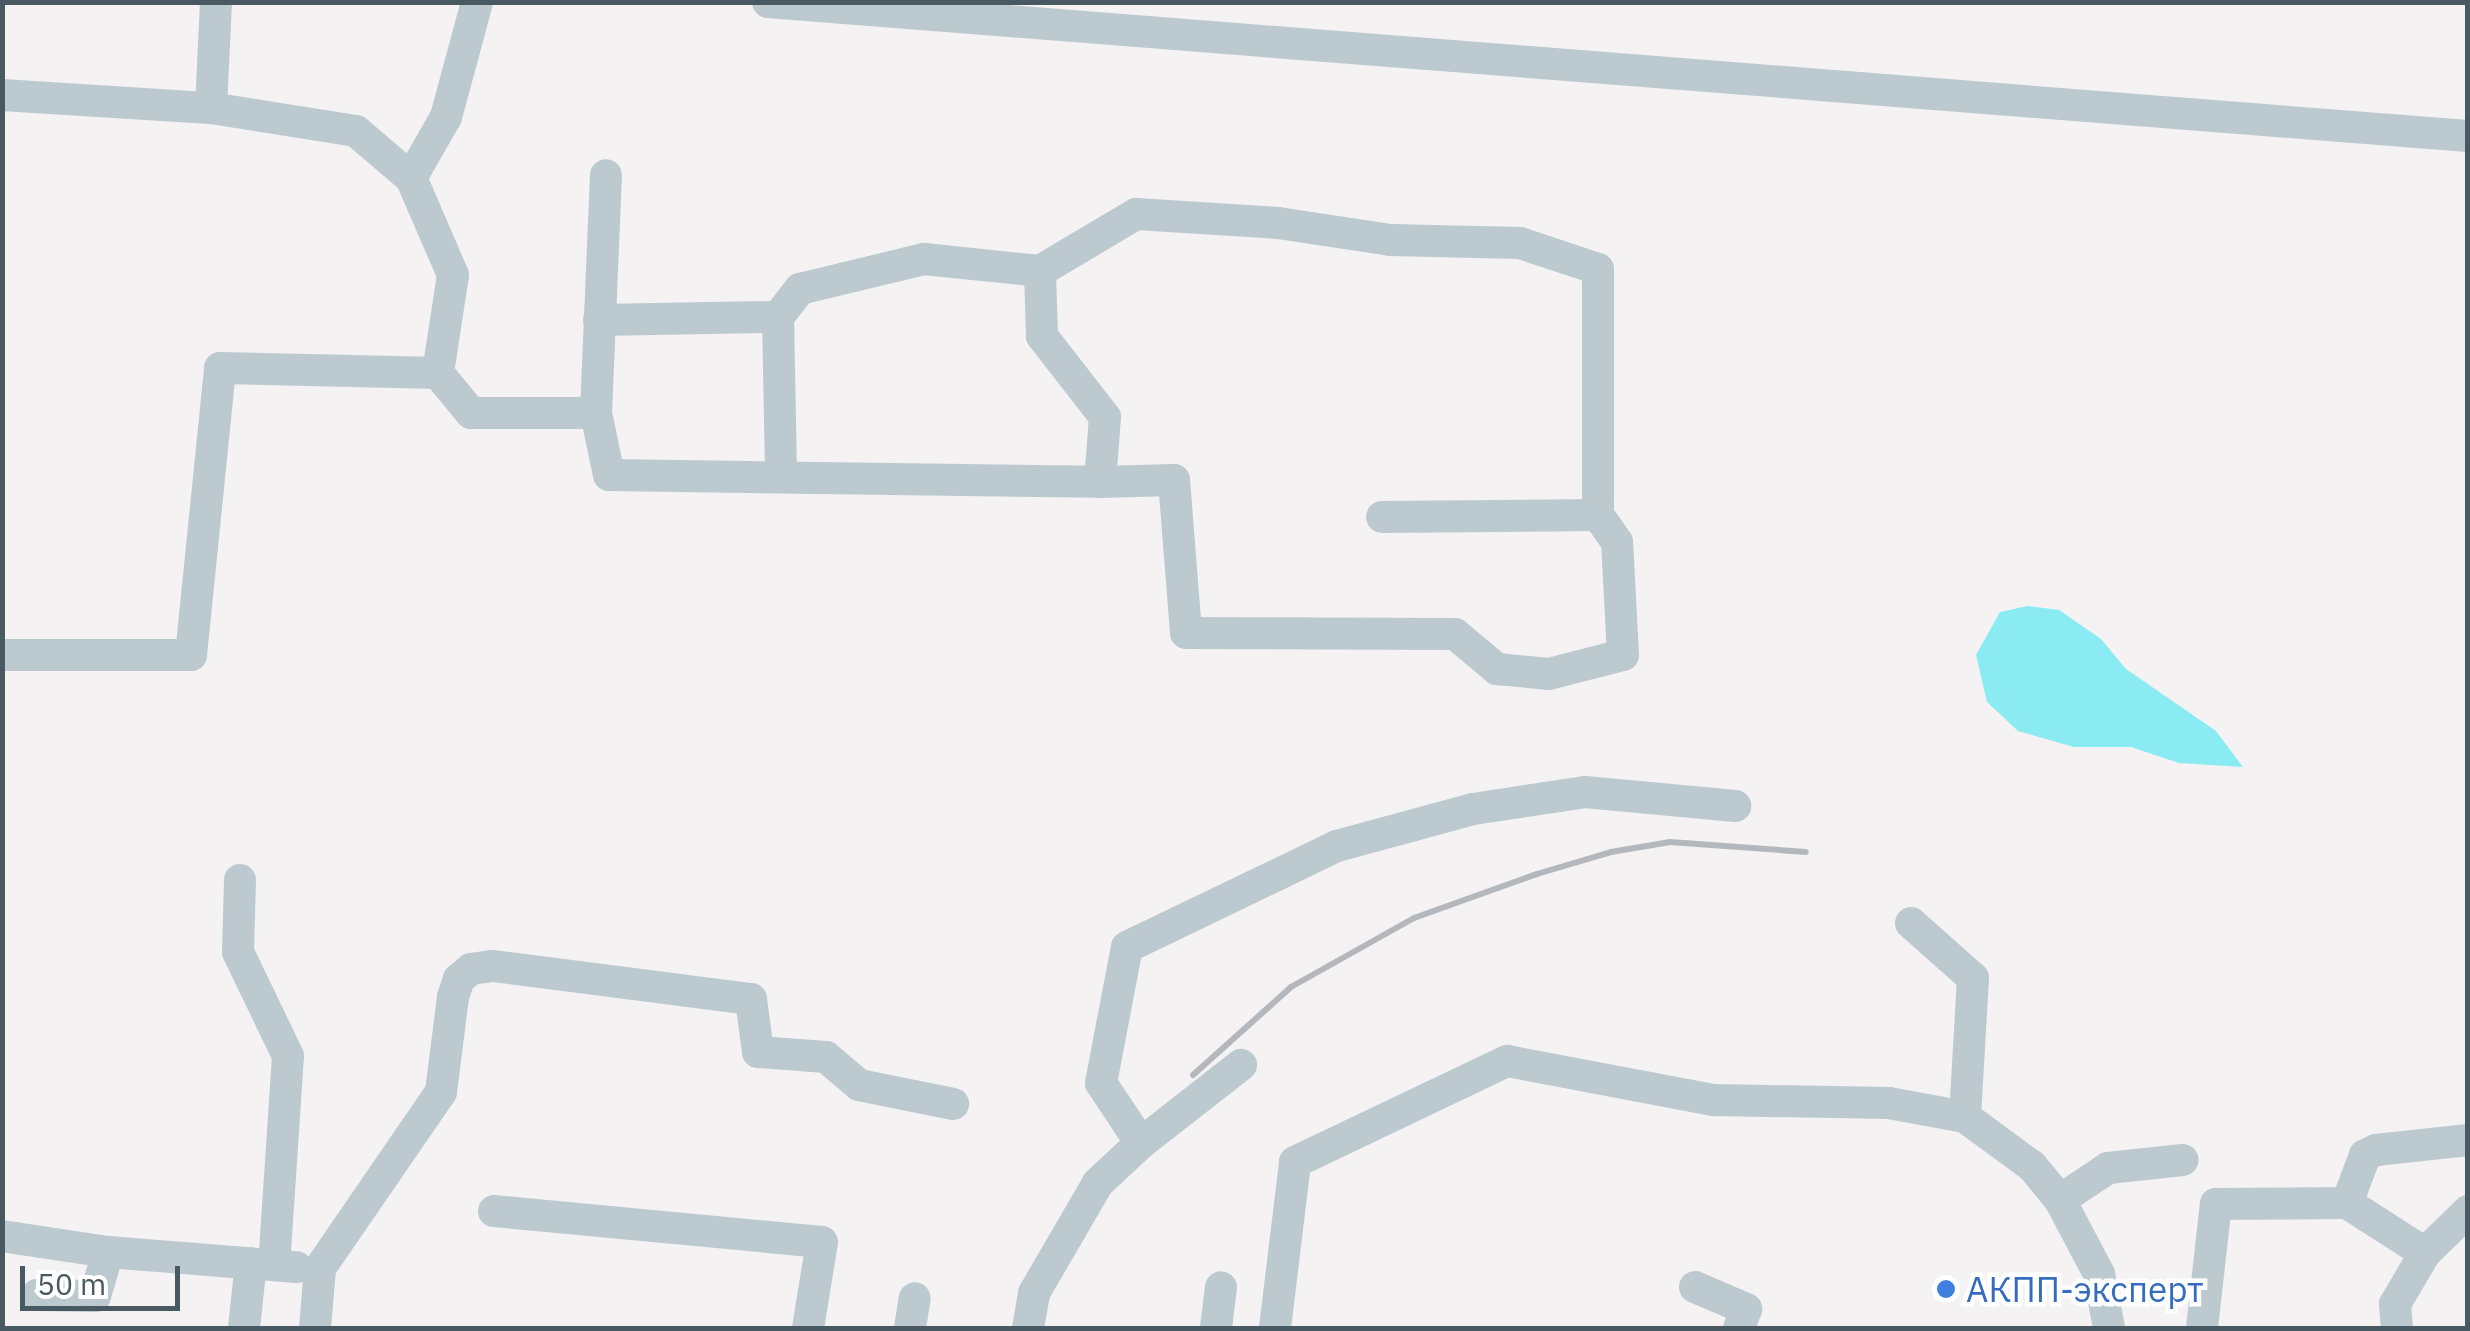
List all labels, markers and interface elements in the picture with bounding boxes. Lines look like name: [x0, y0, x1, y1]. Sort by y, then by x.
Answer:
scale bar: [25, 1246, 185, 1308]
text: 50 m: [37, 1264, 106, 1303]
place label: АКПП-эксперт: [1966, 1268, 2204, 1310]
marker: АКПП-эксперт: [1935, 1278, 1957, 1300]

